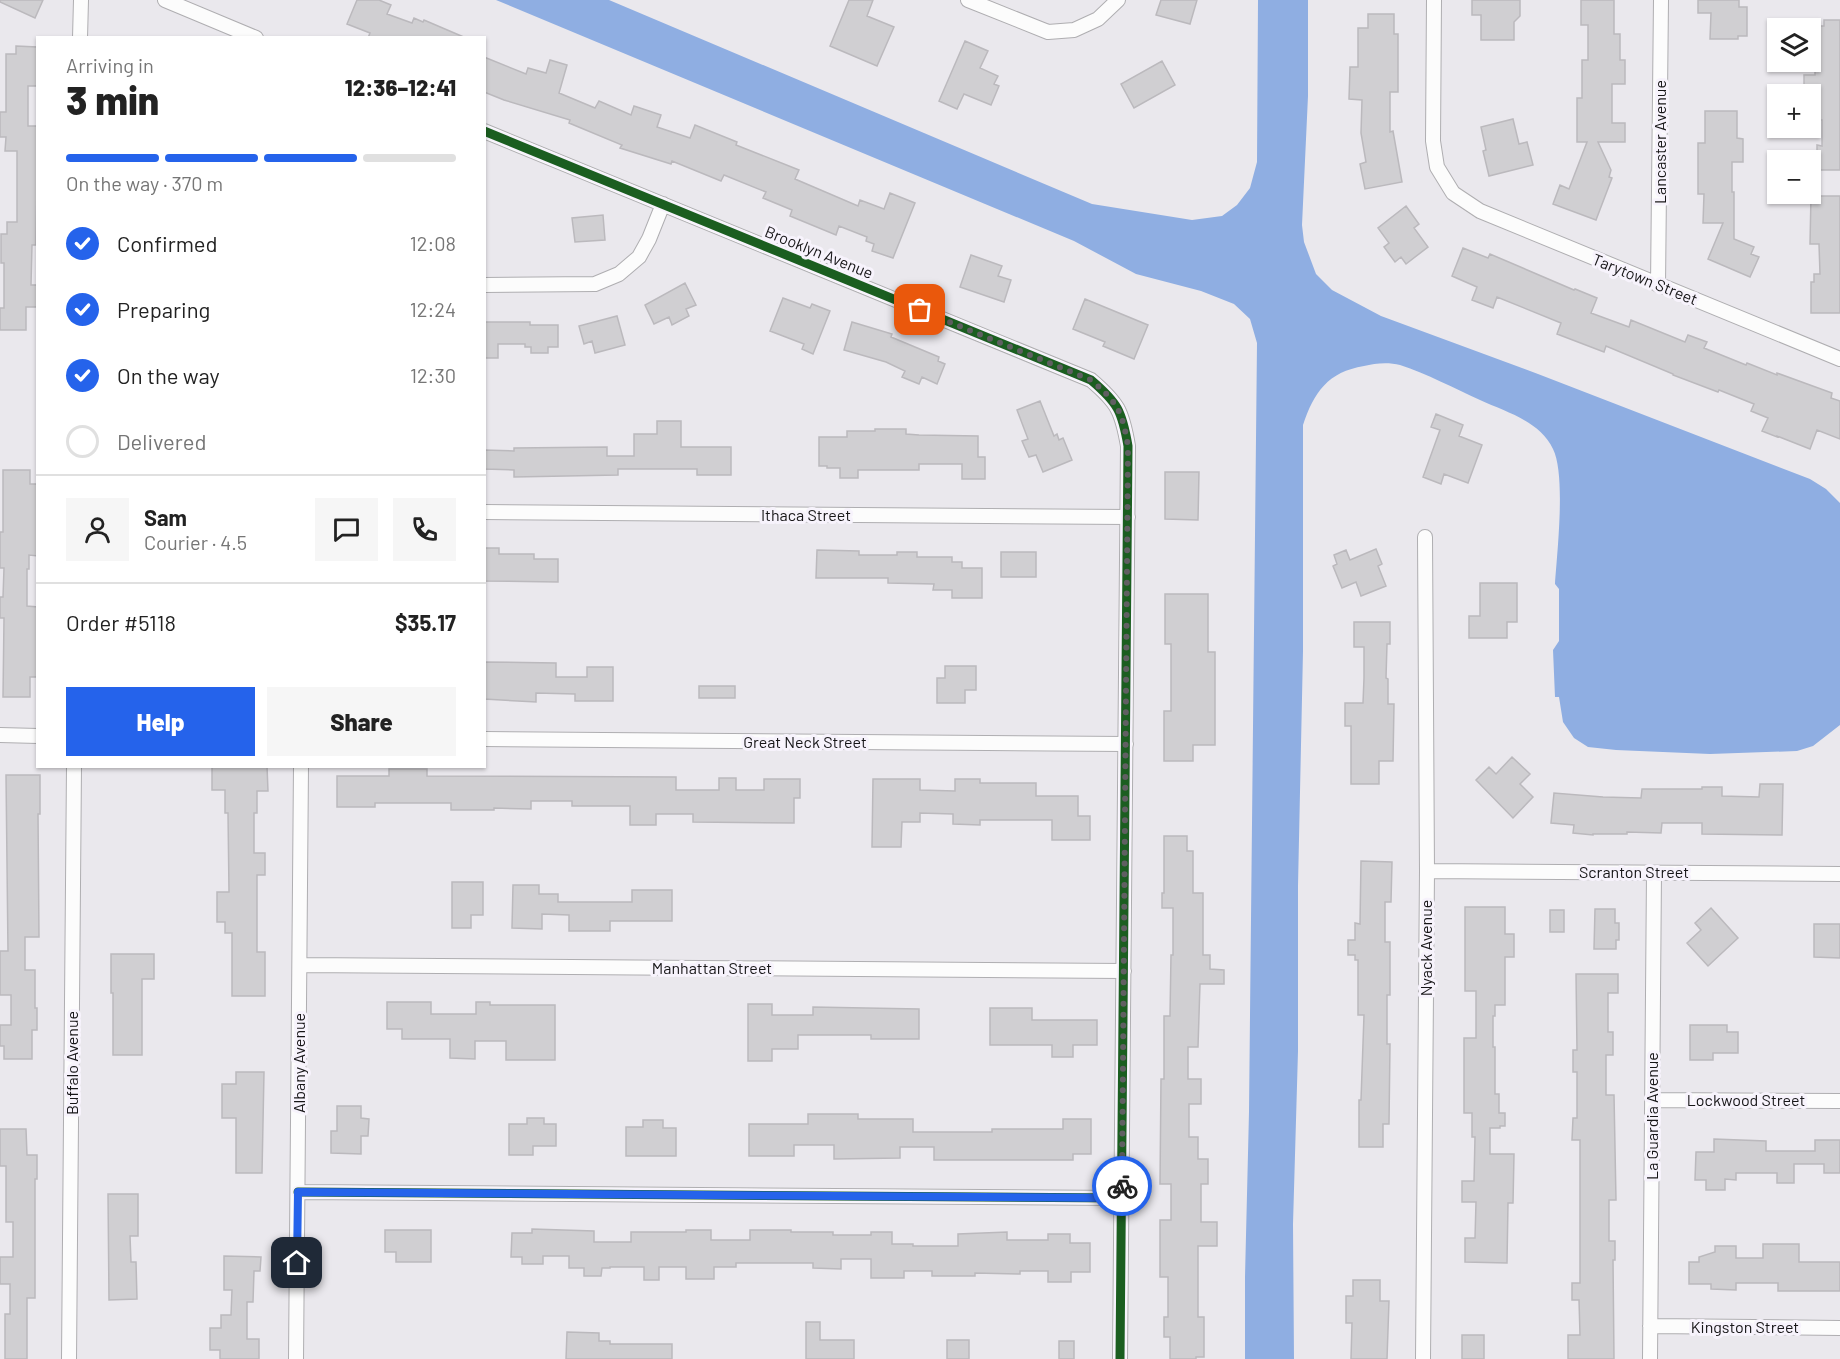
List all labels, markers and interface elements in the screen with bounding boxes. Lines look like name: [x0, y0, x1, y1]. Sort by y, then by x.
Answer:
map controls: [1767, 18, 1821, 204]
button: layers: [1767, 18, 1821, 72]
text: Arriving in: [66, 53, 154, 77]
text: 12:36–12:41: [345, 74, 456, 100]
text: 3 min: [66, 76, 159, 123]
street label: Lancaster Avenue: [1650, 80, 1669, 204]
button: +: [1767, 84, 1821, 138]
button: −: [1767, 150, 1821, 204]
text: On the way · 370 m: [66, 171, 223, 195]
street label: Brooklyn Avenue: [762, 221, 876, 282]
icon: check: [66, 227, 99, 260]
text: Confirmed: [117, 230, 217, 256]
text: 12:08: [410, 231, 456, 255]
street label: Tarytown Street: [1590, 249, 1701, 308]
pin: [894, 284, 945, 335]
icon: check: [66, 293, 99, 326]
icon: bag: [903, 293, 936, 326]
text: Preparing: [117, 296, 210, 322]
text: 12:24: [410, 297, 456, 321]
icon: check: [66, 359, 99, 392]
text: On the way: [117, 362, 220, 388]
text: 12:30: [410, 363, 456, 387]
text: Delivered: [117, 428, 206, 454]
button: person: [66, 498, 129, 561]
button: chat: [315, 498, 378, 561]
button: phone: [393, 498, 456, 561]
text: Sam: [144, 504, 187, 530]
street label: Ithaca Street: [761, 505, 851, 524]
text: Courier · 4.5: [144, 530, 247, 554]
text: Order #5118: [66, 609, 176, 635]
text: $35.17: [395, 609, 456, 635]
button: Help: [66, 687, 255, 756]
button: Share: [267, 687, 456, 756]
street label: Great Neck Street: [743, 732, 867, 751]
street label: Scranton Street: [1579, 862, 1689, 881]
street label: Nyack Avenue: [1416, 900, 1435, 996]
street label: Manhattan Street: [652, 958, 772, 977]
street label: Buffalo Avenue: [62, 1011, 81, 1115]
street label: Albany Avenue: [289, 1013, 308, 1113]
street label: La Guardia Avenue: [1642, 1052, 1661, 1180]
street label: Lockwood Street: [1687, 1090, 1805, 1109]
courier: [1092, 1156, 1152, 1216]
icon: bike: [1106, 1170, 1139, 1203]
pin: [271, 1237, 322, 1288]
icon: home: [280, 1246, 313, 1279]
street label: Kingston Street: [1691, 1317, 1799, 1336]

